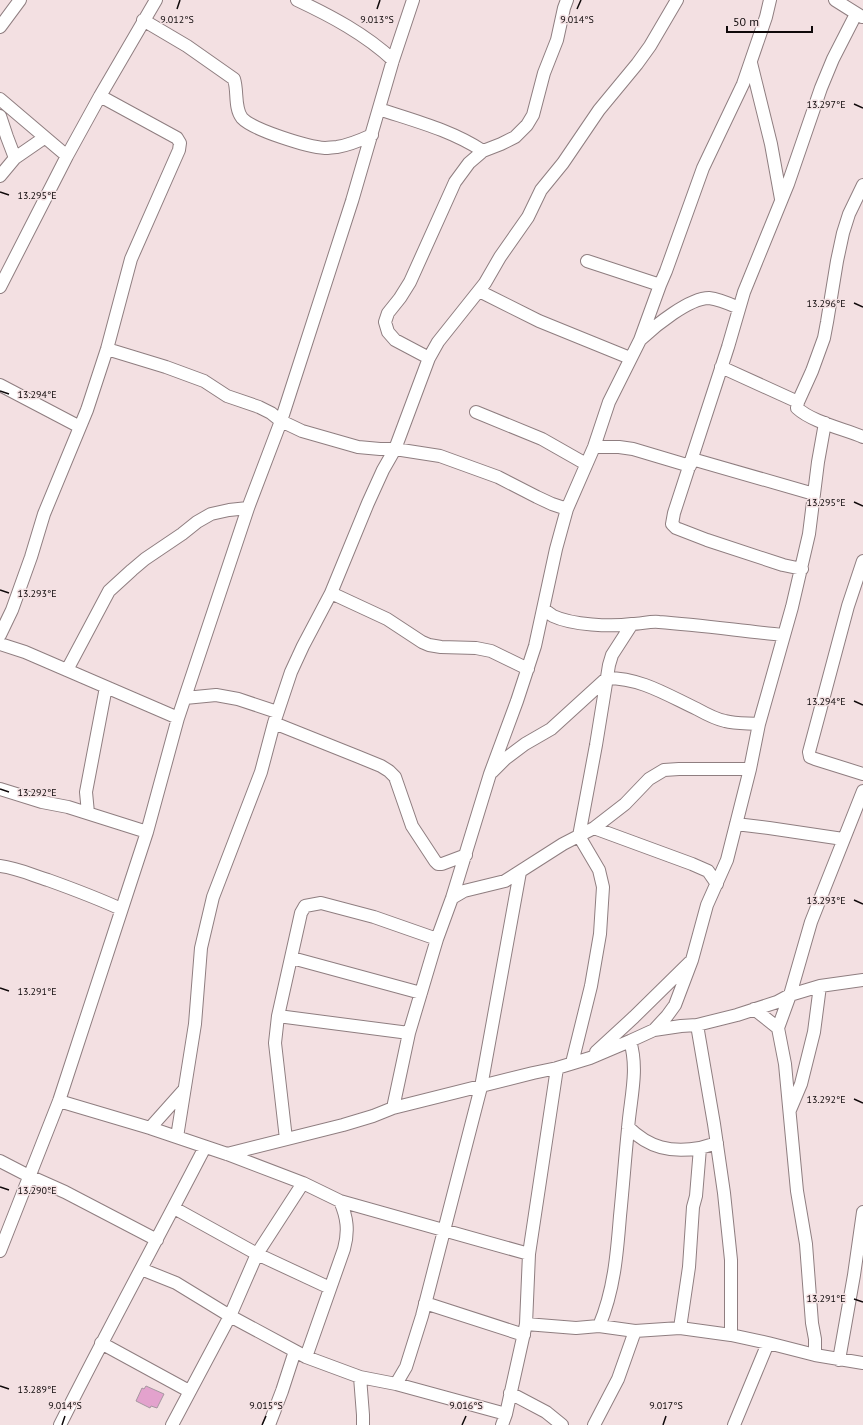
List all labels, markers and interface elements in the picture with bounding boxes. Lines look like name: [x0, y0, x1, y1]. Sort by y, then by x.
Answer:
scale bar: [727, 8, 812, 34]
text: 9.012°S: [160, 13, 194, 26]
text: 9.013°S: [360, 13, 394, 26]
text: 9.014°S: [560, 13, 594, 26]
text: 50 m: [733, 14, 759, 29]
text: 13.297°E: [807, 98, 846, 111]
text: 13.295°E: [18, 189, 57, 202]
text: 13.296°E: [807, 297, 846, 310]
text: 13.294°E: [18, 388, 57, 401]
text: 13.295°E: [807, 496, 846, 509]
text: 13.293°E: [18, 587, 57, 600]
text: 13.294°E: [807, 695, 846, 708]
text: 13.292°E: [18, 786, 57, 799]
text: 13.293°E: [807, 894, 846, 907]
text: 13.291°E: [18, 985, 57, 998]
text: 13.292°E: [807, 1093, 846, 1106]
text: 13.290°E: [18, 1184, 57, 1197]
text: 13.291°E: [807, 1292, 846, 1305]
text: 13.289°E: [18, 1383, 57, 1396]
text: 9.014°S: [48, 1399, 82, 1412]
text: 9.015°S: [249, 1399, 283, 1412]
text: 9.016°S: [449, 1399, 483, 1412]
text: 9.017°S: [649, 1399, 683, 1412]

